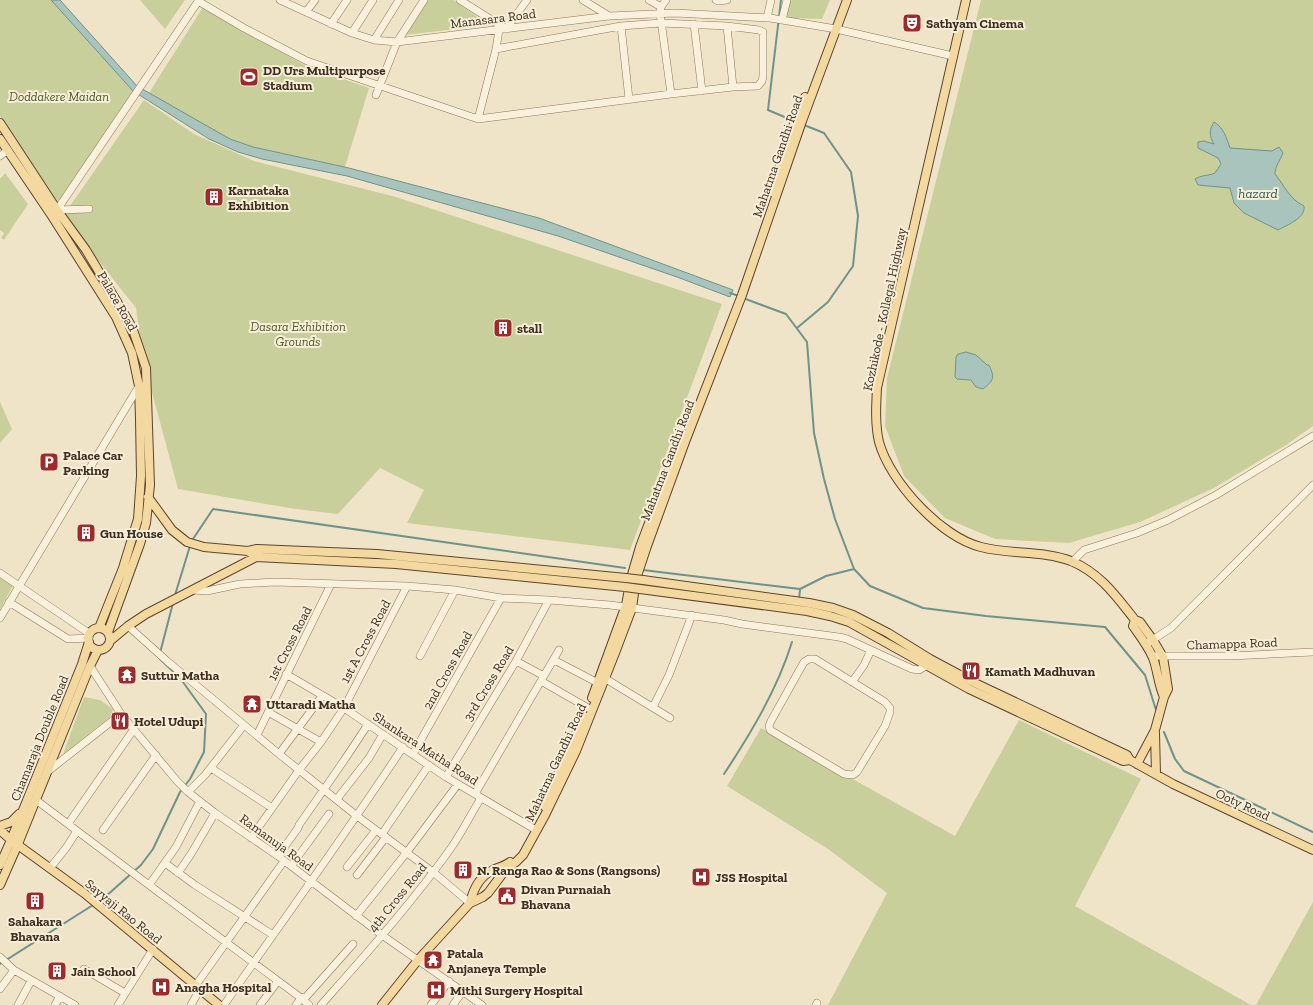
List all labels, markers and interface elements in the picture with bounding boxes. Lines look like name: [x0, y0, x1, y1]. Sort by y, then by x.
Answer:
street label: Manasara Road: [449, 6, 537, 31]
theatre icon: Sathyam Cinema: [901, 12, 923, 34]
place label: Sathyam Cinema: [926, 16, 1024, 31]
place label: DD Urs Multipurpose Stadium: [263, 63, 386, 93]
sports icon: DD Urs Multipurpose Stadium: [238, 66, 260, 88]
park label: Doddakere Maidan: [9, 89, 109, 104]
street label: Mahatma Gandhi Road: [750, 93, 805, 219]
place label: Karnataka Exhibition: [228, 183, 289, 213]
water label: hazard: [1238, 185, 1278, 202]
building icon: Karnataka Exhibition: [203, 186, 225, 208]
street label: Kozhikode - Kollegal Highway: [860, 226, 909, 392]
street label: Palace Road: [94, 269, 141, 334]
building icon: stall: [492, 317, 514, 339]
park label: Dasara Exhibition Grounds: [250, 319, 346, 349]
place label: stall: [517, 321, 542, 336]
street label: Mahatma Gandhi Road: [638, 398, 697, 523]
place label: Palace Car Parking: [63, 448, 123, 478]
parking icon: Palace Car Parking: [38, 451, 60, 473]
building icon: Gun House: [75, 522, 97, 544]
place label: Gun House: [100, 526, 164, 541]
street label: 1st A Cross Road: [337, 597, 394, 685]
street label: 1st Cross Road: [264, 604, 315, 683]
street label: 2nd Cross Road: [420, 629, 475, 712]
street label: Chamappa Road: [1186, 634, 1278, 653]
street label: 3rd Cross Road: [460, 643, 517, 723]
restaurant icon: Kamath Madhuvan: [960, 660, 982, 682]
temple icon: Suttur Matha: [116, 664, 138, 686]
place label: Kamath Madhuvan: [985, 664, 1095, 679]
place label: Suttur Matha: [141, 668, 220, 683]
street label: Chamaraja Double Road: [7, 673, 72, 804]
temple icon: Uttaradi Matha: [241, 693, 263, 715]
place label: Uttaradi Matha: [266, 697, 356, 712]
street label: Mahatma Gandhi Road: [522, 701, 589, 823]
street label: Shankara Matha Road: [370, 709, 481, 788]
restaurant icon: Hotel Udupi: [109, 710, 131, 732]
place label: Hotel Udupi: [134, 714, 203, 729]
street label: Ooty Road: [1213, 785, 1272, 824]
street label: Ramanuja Road: [237, 811, 316, 875]
building icon: N. Ranga Rao & Sons (Rangsons): [452, 859, 474, 881]
street label: 4th Cross Road: [365, 860, 430, 935]
place label: N. Ranga Rao & Sons (Rangsons): [477, 863, 660, 878]
hospital icon: JSS Hospital: [690, 866, 712, 888]
place label: JSS Hospital: [715, 870, 788, 885]
street label: Sayyaji Rao Road: [82, 876, 165, 948]
place label: Divan Purnaiah Bhavana: [521, 882, 611, 912]
public building icon: Divan Purnaiah Bhavana: [496, 885, 518, 907]
building icon: Sahakara Bhavana: [24, 890, 46, 912]
place label: Sahakara Bhavana: [8, 914, 62, 944]
place label: Patala Anjaneya Temple: [447, 946, 547, 977]
temple icon: Patala Anjaneya Temple: [422, 949, 444, 971]
building icon: Jain School: [46, 960, 68, 982]
place label: Jain School: [71, 964, 136, 979]
hospital icon: Anagha Hospital: [150, 976, 172, 998]
hospital icon: Mithi Surgery Hospital: [425, 979, 447, 1001]
place label: Anagha Hospital: [175, 980, 272, 995]
place label: Mithi Surgery Hospital: [450, 983, 583, 998]

